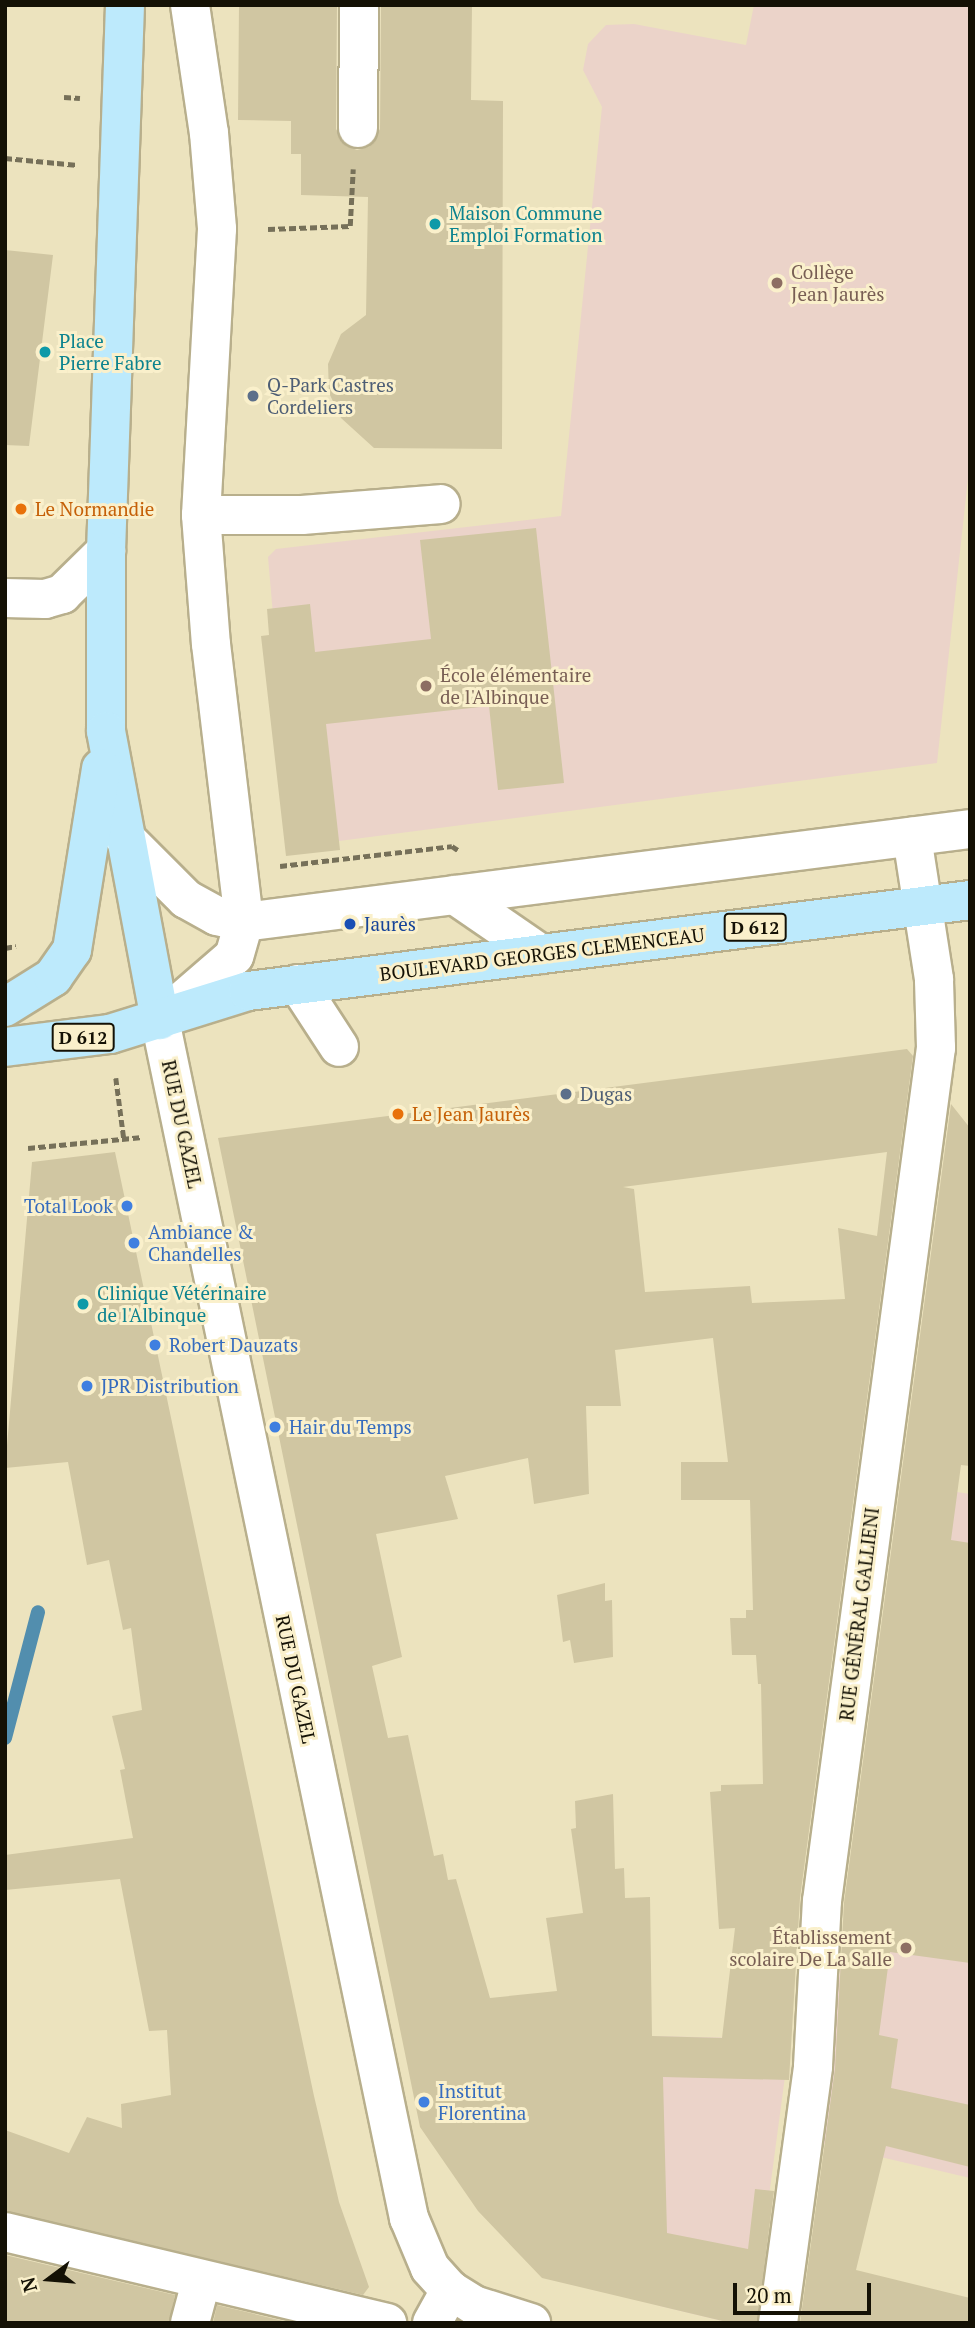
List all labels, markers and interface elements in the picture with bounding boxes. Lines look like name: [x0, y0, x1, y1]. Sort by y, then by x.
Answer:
place label: Maison Commune Emploi Formation: [449, 202, 602, 246]
marker: Maison Commune Emploi Formation: [427, 216, 443, 232]
place label: Collège Jean Jaurès: [791, 261, 885, 305]
marker: Collège Jean Jaurès: [769, 275, 785, 291]
place label: Place Pierre Fabre: [59, 330, 162, 374]
marker: Place Pierre Fabre: [37, 344, 53, 360]
place label: Q-Park Castres Cordeliers: [267, 374, 394, 418]
marker: Q-Park Castres Cordeliers: [245, 388, 261, 404]
place label: Le Normandie: [35, 498, 154, 520]
marker: Le Normandie: [13, 501, 29, 517]
place label: École élémentaire de l'Albinque: [440, 664, 591, 708]
marker: École élémentaire de l'Albinque: [418, 678, 434, 694]
road number: D 612: [724, 912, 786, 942]
place label: Jaurès: [364, 913, 416, 935]
marker: Jaurès: [342, 916, 358, 932]
street label: BOULEVARD GEORGES CLEMENCEAU: [378, 923, 706, 985]
road number: D 612: [52, 1022, 114, 1052]
street label: RUE DU GAZEL: [157, 1058, 207, 1190]
place label: Dugas: [580, 1083, 632, 1105]
marker: Dugas: [558, 1086, 574, 1102]
place label: Le Jean Jaurès: [412, 1103, 530, 1125]
marker: Le Jean Jaurès: [390, 1106, 406, 1122]
place label: Total Look: [24, 1195, 113, 1217]
marker: Total Look: [119, 1198, 135, 1214]
place label: Ambiance & Chandelles: [148, 1221, 254, 1265]
marker: Ambiance & Chandelles: [126, 1235, 142, 1251]
place label: Clinique Vétérinaire de l'Albinque: [97, 1282, 267, 1326]
marker: Clinique Vétérinaire de l'Albinque: [75, 1296, 91, 1312]
place label: Robert Dauzats: [169, 1334, 298, 1356]
marker: Robert Dauzats: [147, 1337, 163, 1353]
place label: JPR Distribution: [101, 1375, 239, 1397]
marker: JPR Distribution: [79, 1378, 95, 1394]
place label: Hair du Temps: [289, 1416, 412, 1438]
marker: Hair du Temps: [267, 1419, 283, 1435]
street label: RUE GÉNÉRAL GALLIENI: [835, 1506, 883, 1722]
street label: RUE DU GAZEL: [271, 1613, 321, 1745]
place label: Établissement scolaire De La Salle: [729, 1926, 892, 1970]
marker: Établissement scolaire De La Salle: [898, 1940, 914, 1956]
place label: Institut Florentina: [438, 2080, 526, 2124]
marker: Institut Florentina: [416, 2094, 432, 2110]
north arrow: [14, 2244, 84, 2314]
scale bar: [737, 2268, 875, 2312]
text: N: [14, 2275, 42, 2295]
text: 20 m: [746, 2281, 792, 2309]

